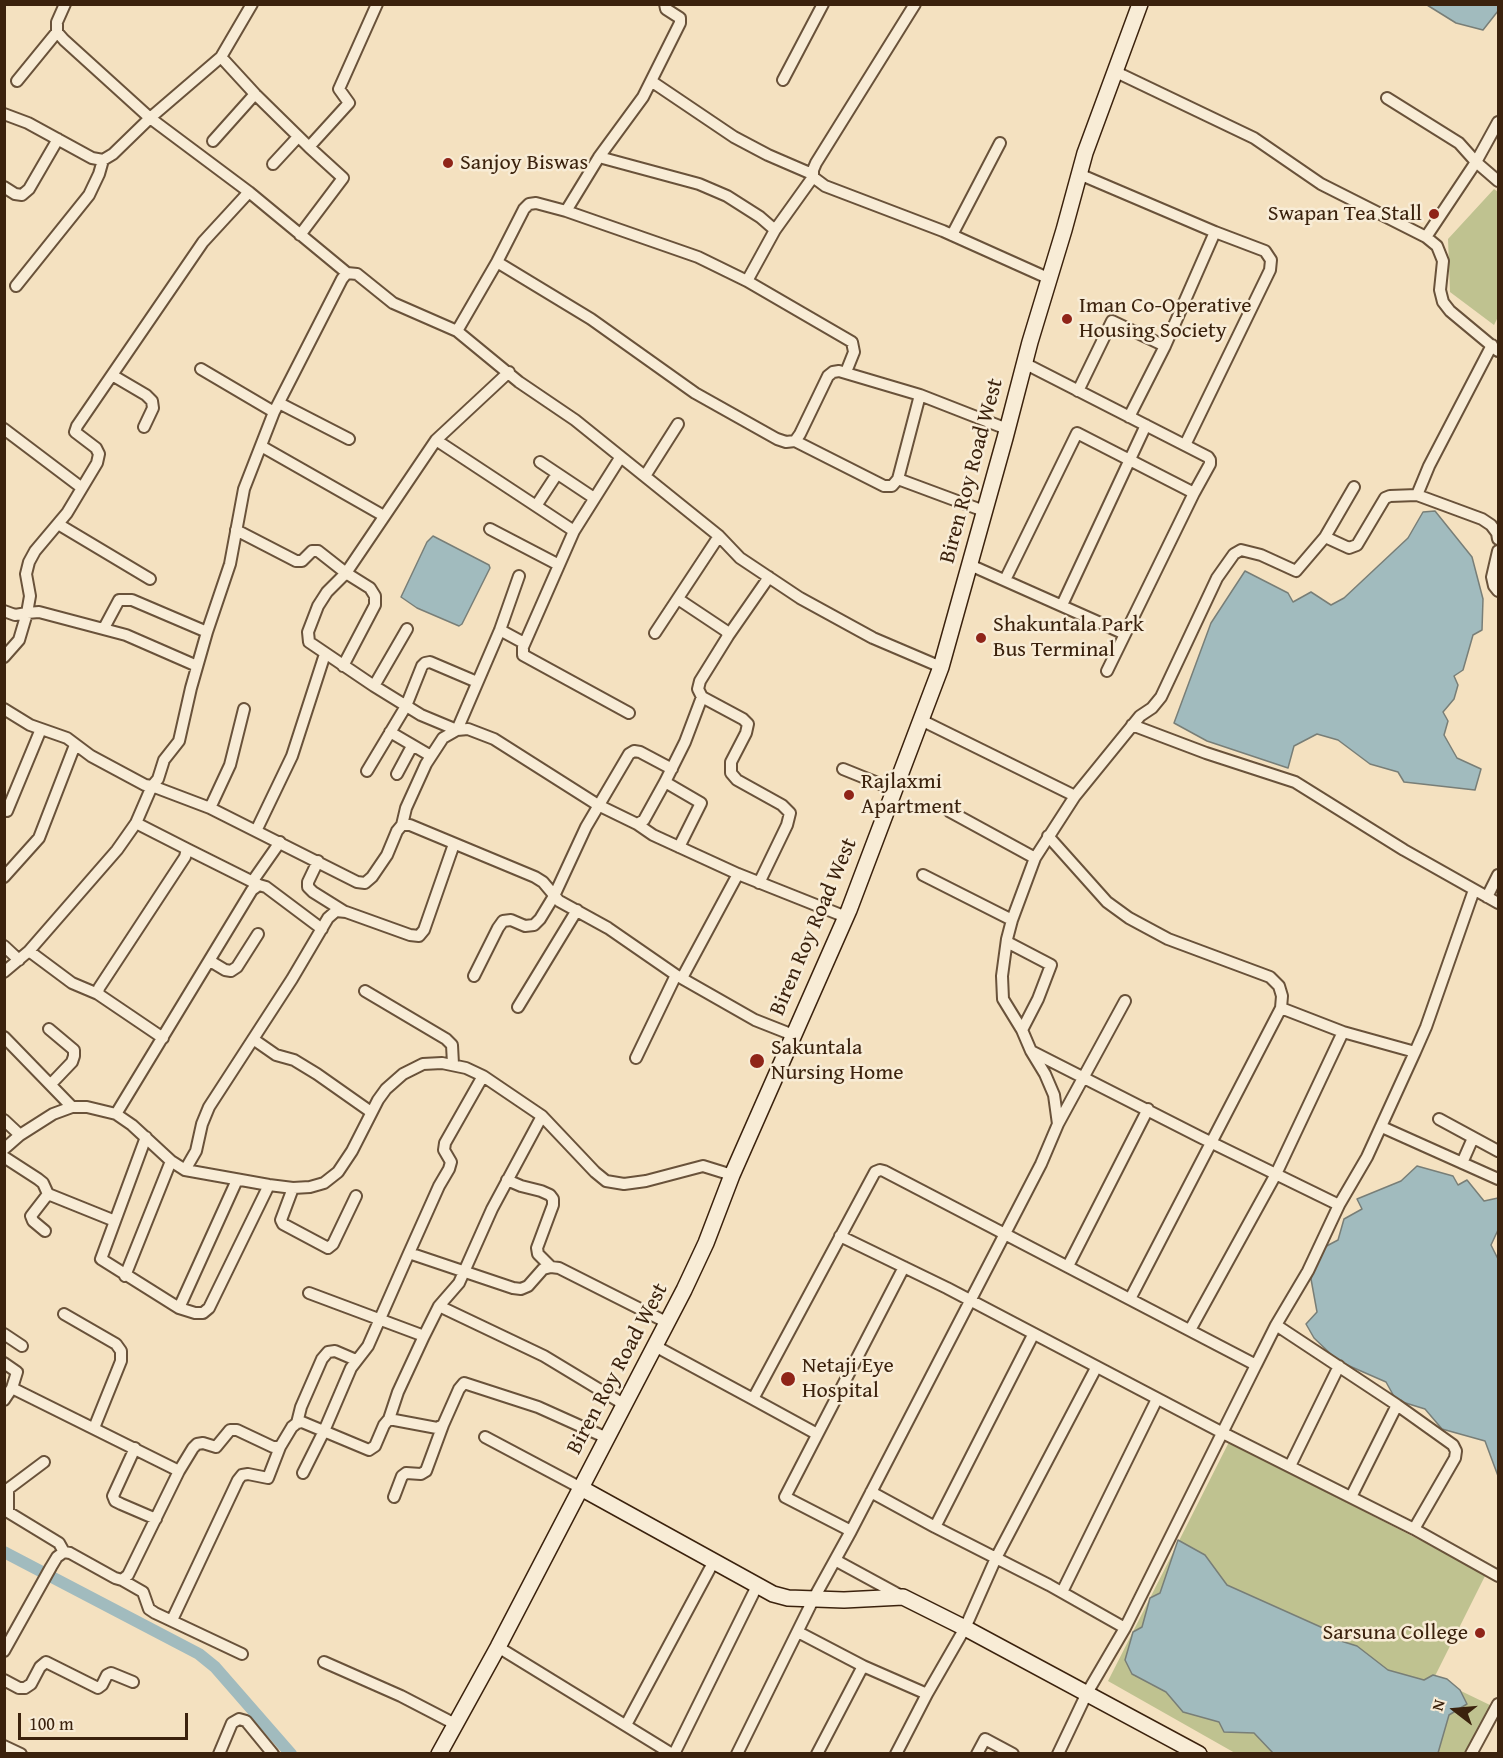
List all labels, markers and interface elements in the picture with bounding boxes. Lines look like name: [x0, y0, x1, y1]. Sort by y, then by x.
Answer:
place label: Sanjoy Biswas: [460, 150, 588, 176]
marker: Sanjoy Biswas: [441, 156, 455, 170]
place label: Swapan Tea Stall: [1268, 201, 1422, 227]
marker: Swapan Tea Stall: [1427, 207, 1441, 221]
place label: Iman Co-Operative Housing Society: [1079, 293, 1252, 344]
marker: Iman Co-Operative Housing Society: [1060, 312, 1074, 326]
street label: Biren Roy Road West: [935, 376, 1009, 566]
place label: Shakuntala Park Bus Terminal: [993, 612, 1144, 664]
marker: Shakuntala Park Bus Terminal: [974, 631, 988, 645]
place label: Rajlaxmi Apartment: [861, 769, 962, 820]
marker: Rajlaxmi Apartment: [842, 788, 856, 802]
street label: Biren Roy Road West: [765, 834, 863, 1020]
place label: Sakuntala Nursing Home: [771, 1035, 904, 1086]
marker: Sakuntala Nursing Home: [748, 1052, 766, 1070]
street label: Biren Roy Road West: [562, 1279, 674, 1459]
place label: Netaji Eye Hospital: [802, 1353, 894, 1404]
marker: Netaji Eye Hospital: [779, 1370, 797, 1388]
place label: Sarsuna College: [1322, 1620, 1468, 1646]
marker: Sarsuna College: [1473, 1626, 1487, 1640]
north arrow: [1425, 1680, 1485, 1740]
text: N: [1425, 1697, 1451, 1713]
scale bar: [21, 1701, 190, 1739]
text: 100 m: [29, 1710, 74, 1737]

